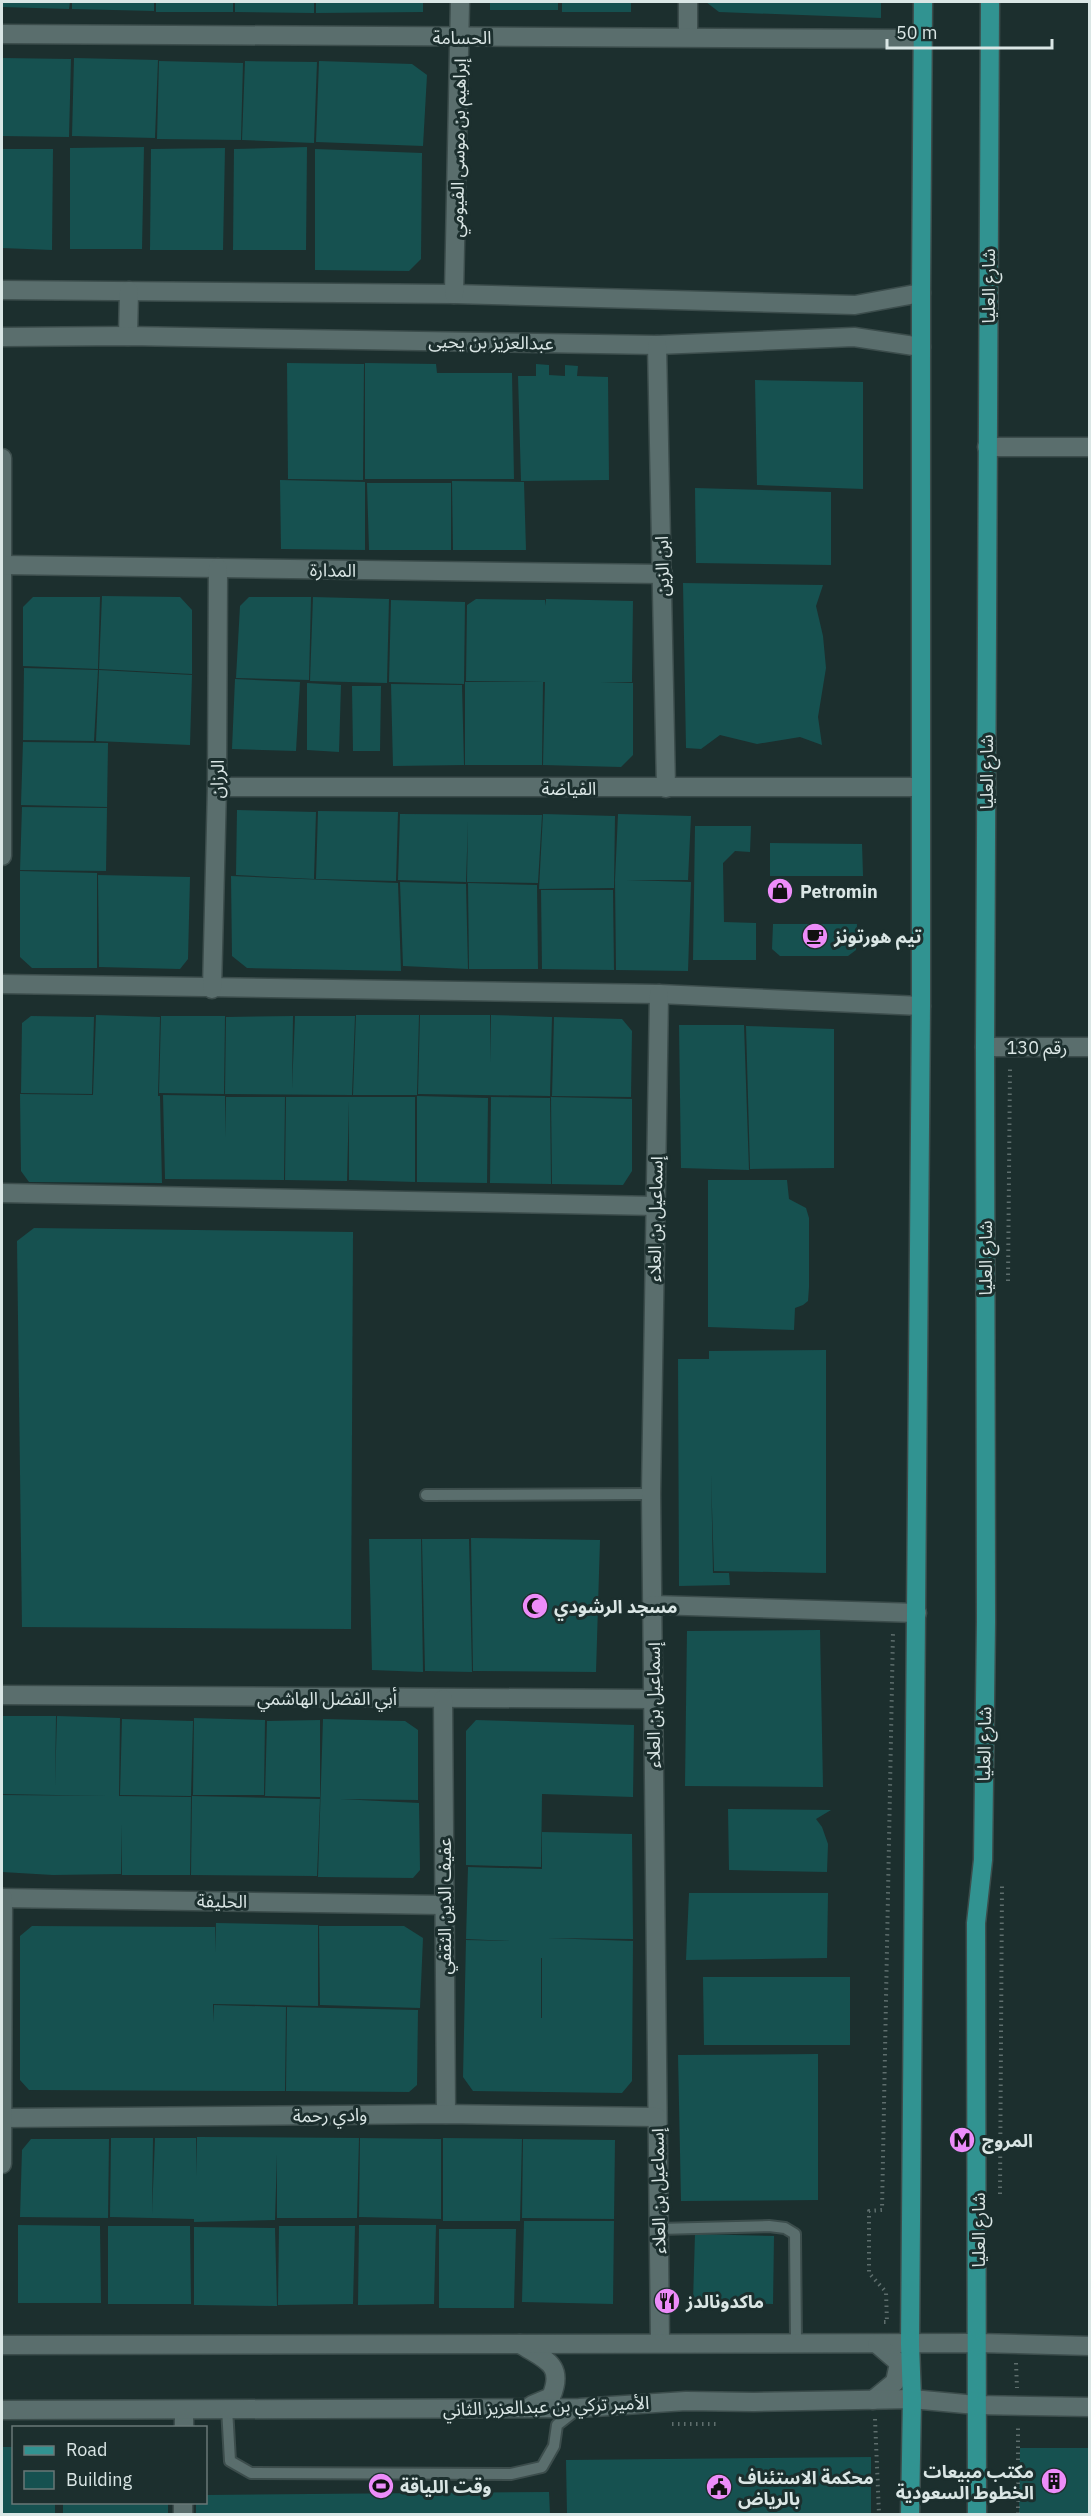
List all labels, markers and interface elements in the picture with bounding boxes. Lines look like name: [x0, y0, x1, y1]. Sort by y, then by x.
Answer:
scale bar: [887, 12, 1052, 50]
text: 50 m: [896, 21, 938, 44]
street label: الحسامة: [432, 26, 492, 49]
street label: إبراهيم بن موسى الفيومي: [445, 58, 473, 238]
street label: شارع العليا: [977, 248, 1003, 324]
street label: عبدالعزيز بن يحيى: [428, 329, 554, 355]
street label: ابن الزين: [650, 536, 674, 596]
street label: المدارة: [310, 558, 356, 582]
street label: شارع العليا: [975, 734, 1001, 810]
street label: الرزان: [205, 759, 229, 799]
street label: الفياضة: [542, 777, 596, 800]
shop icon: Petromin: [765, 876, 795, 906]
place label: Petromin: [800, 880, 878, 903]
cafe icon: تيم هورتونز: [800, 921, 830, 951]
place label: تيم هورتونز: [833, 925, 922, 950]
street label: رقم 130: [1007, 1036, 1067, 1061]
street label: إسماعيل بن العلاء: [642, 1156, 669, 1282]
street label: شارع العليا: [974, 1220, 1000, 1296]
mosque icon: مسجد الرشودي: [520, 1591, 550, 1621]
place label: مسجد الرشودي: [554, 1595, 678, 1621]
street label: إسماعيل بن العلاء: [642, 1642, 666, 1768]
street label: أبي الفضل الهاشمي: [257, 1687, 397, 1712]
street label: شارع العليا: [972, 1706, 999, 1782]
street label: عفيف الدين الثقفي: [433, 1838, 458, 1974]
street label: الحليفة: [197, 1889, 247, 1913]
street label: وادي رحمة: [293, 2103, 367, 2129]
metro station icon: المروج: [947, 2125, 977, 2155]
street label: إسماعيل بن العلاء: [645, 2128, 672, 2254]
place label: المروج: [982, 2129, 1033, 2154]
street label: شارع العليا: [967, 2192, 993, 2268]
restaurant icon: ماكدونالدز: [652, 2286, 682, 2316]
place label: ماكدونالدز: [685, 2290, 764, 2313]
street label: الأمير تركي بن عبدالعزيز الثاني: [442, 2391, 650, 2423]
legend: [12, 2426, 207, 2504]
text: Road: [66, 2438, 107, 2461]
place label: مكتب مبيعات الخطوط السعودية: [896, 2460, 1034, 2504]
place label: محكمة الاستئناف بالرياض: [738, 2466, 874, 2510]
building icon: مكتب مبيعات الخطوط السعودية: [1039, 2466, 1069, 2496]
text: Building: [66, 2468, 133, 2491]
sports icon: وقت اللياقة: [366, 2471, 396, 2501]
public building icon: محكمة الاستئناف بالرياض: [704, 2472, 734, 2502]
place label: وقت اللياقة: [400, 2475, 492, 2498]

